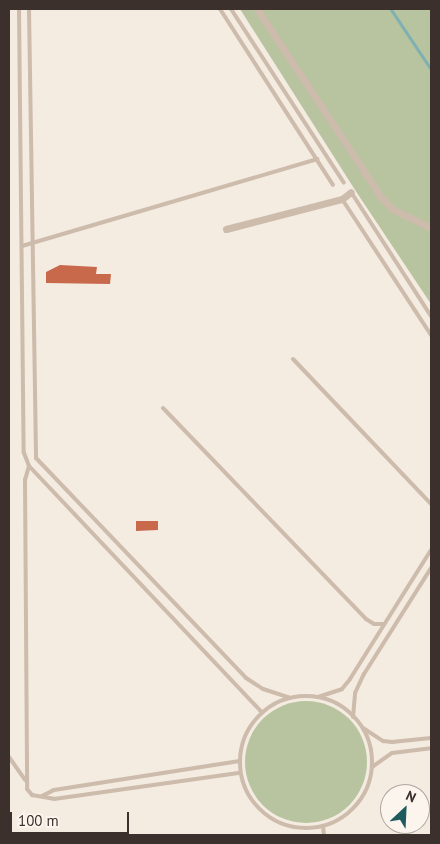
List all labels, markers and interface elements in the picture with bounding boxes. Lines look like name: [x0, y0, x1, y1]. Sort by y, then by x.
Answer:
north arrow: [380, 784, 430, 834]
text: N: [403, 786, 419, 806]
scale bar: [12, 802, 131, 834]
text: 100 m: [18, 811, 59, 830]

